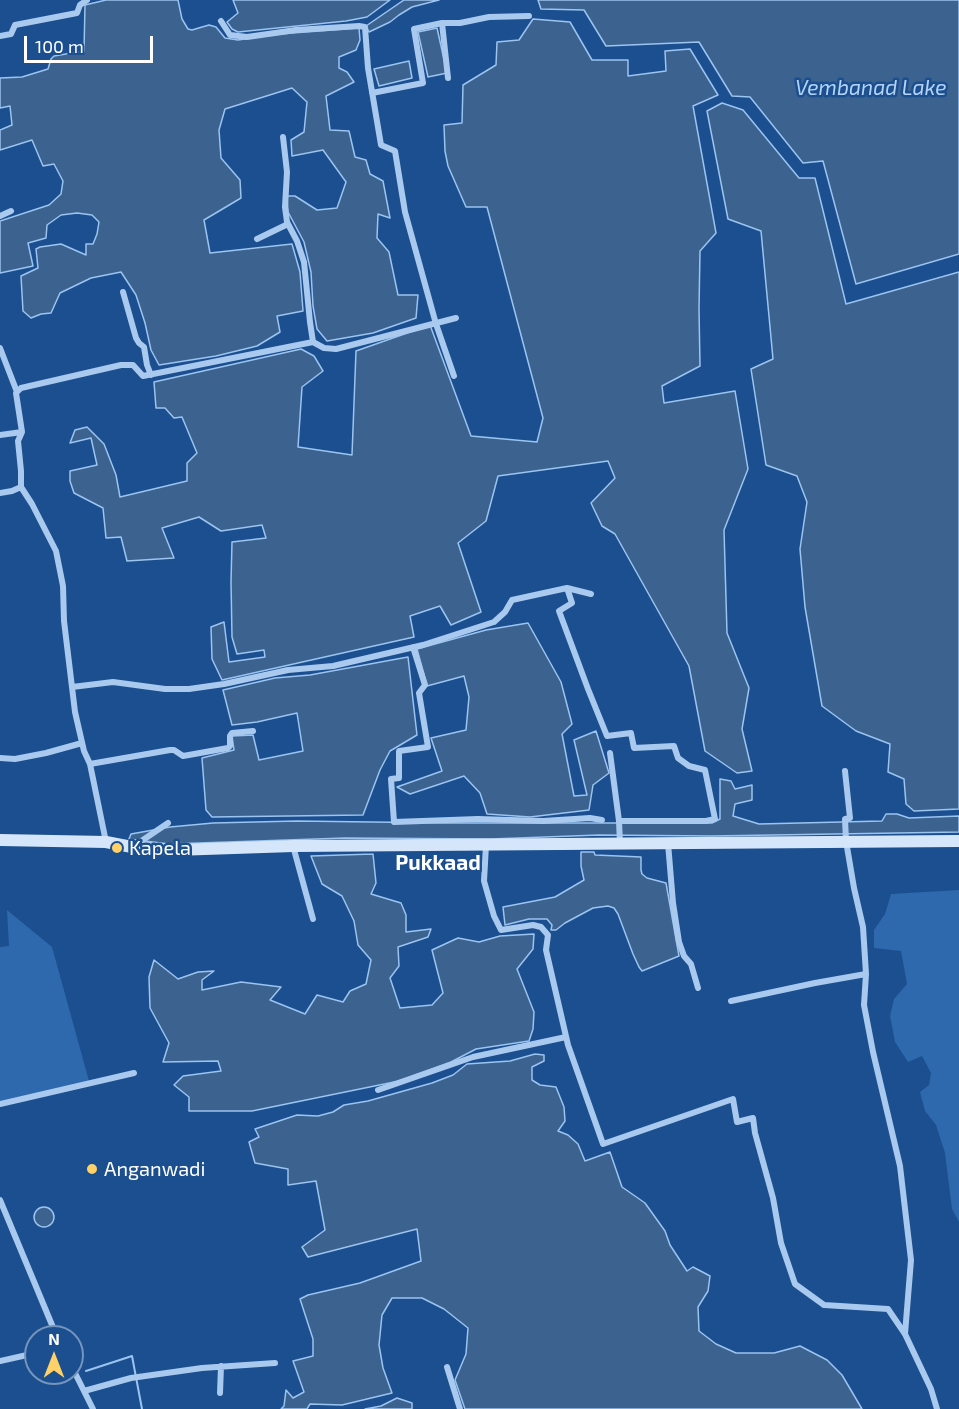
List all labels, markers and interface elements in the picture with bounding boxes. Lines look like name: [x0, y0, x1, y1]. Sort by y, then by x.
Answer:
scale bar: [27, 24, 156, 62]
text: 100 m: [35, 35, 84, 57]
water label: Vembanad Lake: [795, 75, 947, 101]
place label: Kapela: [129, 836, 191, 860]
marker: Kapela: [110, 841, 124, 855]
district label: Pukkaad: [395, 850, 481, 876]
place label: Anganwadi: [104, 1157, 206, 1181]
marker: Anganwadi: [85, 1162, 99, 1176]
north arrow: [24, 1325, 84, 1385]
text: N: [48, 1329, 60, 1348]

